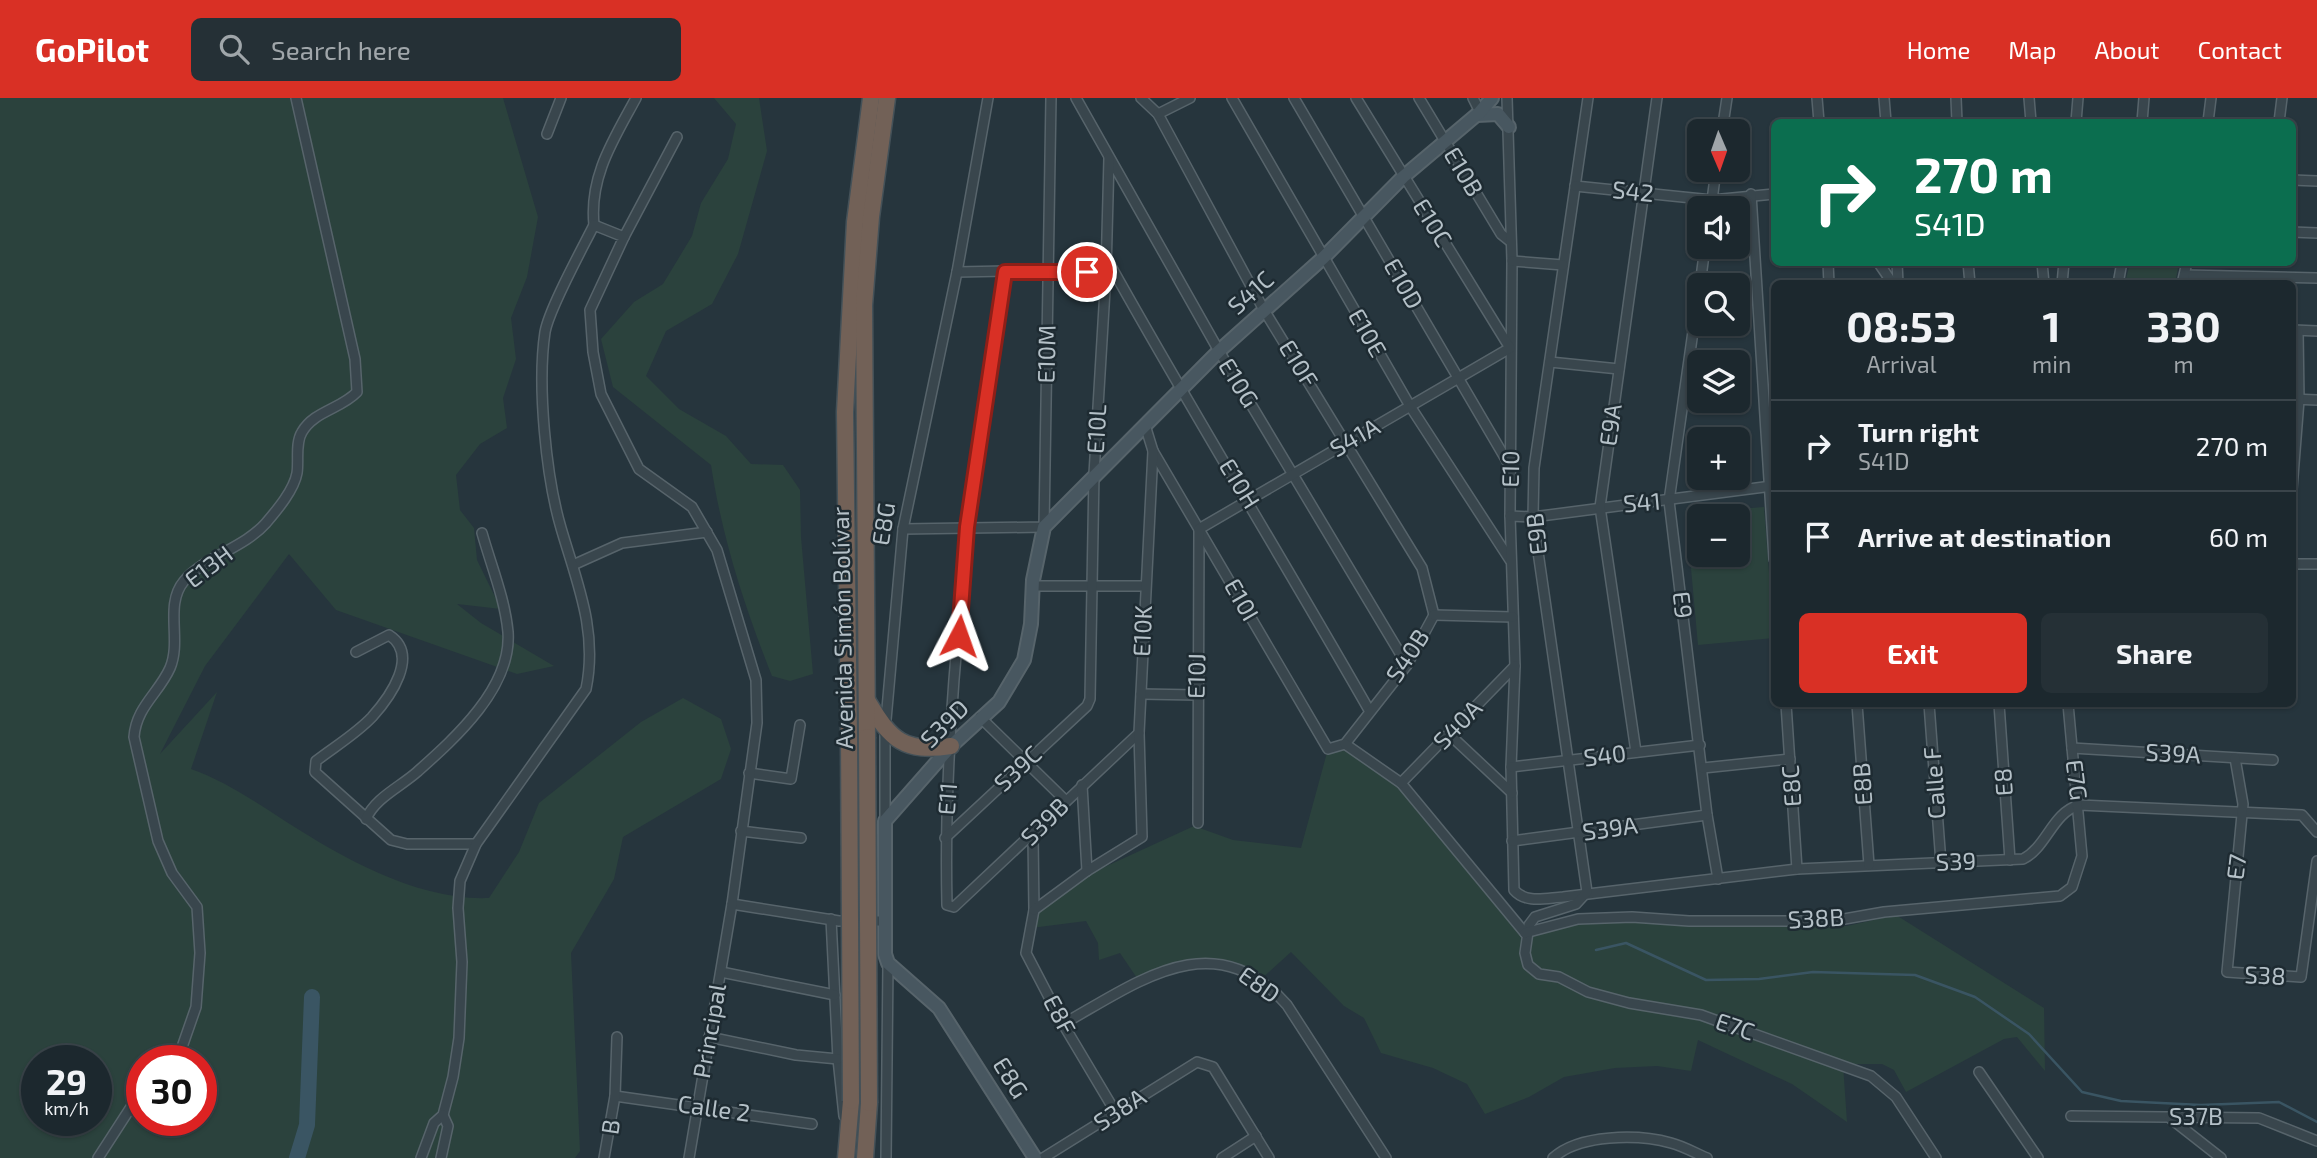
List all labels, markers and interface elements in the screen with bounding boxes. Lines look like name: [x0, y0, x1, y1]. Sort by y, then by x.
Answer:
search box: [191, 18, 681, 81]
text: GoPilot: [35, 29, 149, 69]
icon: search: [215, 30, 253, 68]
text: Search here: [271, 34, 411, 65]
text: Home: [1907, 35, 1970, 64]
text: Map: [2008, 35, 2056, 64]
text: About: [2094, 35, 2160, 64]
text: Contact: [2198, 35, 2282, 64]
north arrow: [1687, 119, 1750, 182]
map controls: [1687, 119, 1750, 567]
street label: E10B: [1438, 141, 1490, 201]
text: 270 m: [1914, 144, 2053, 203]
icon: right: [1799, 147, 1890, 238]
street label: S42: [1611, 174, 1655, 207]
street label: E10C: [1407, 193, 1459, 252]
button: sound: [1687, 196, 1750, 259]
text: S41D: [1914, 204, 1986, 242]
pin: [1057, 242, 1117, 302]
icon: arrive: [1068, 253, 1106, 291]
street label: E10D: [1378, 253, 1430, 314]
street label: S41C: [1221, 264, 1279, 320]
button: search: [1687, 273, 1750, 336]
text: 08:53: [1846, 300, 1957, 350]
text: 1: [2043, 300, 2061, 350]
text: 330: [2147, 300, 2221, 350]
street label: E10E: [1343, 303, 1394, 362]
street label: E10M: [1030, 324, 1061, 383]
street label: E10F: [1274, 334, 1325, 392]
button: layers: [1687, 350, 1750, 413]
text: Arrival: [1867, 350, 1937, 378]
text: min: [2032, 350, 2071, 378]
text: m: [2174, 350, 2194, 378]
street label: E10G: [1213, 352, 1265, 412]
street label: E9A: [1592, 402, 1627, 448]
street label: E10L: [1080, 403, 1111, 455]
street label: S41A: [1324, 411, 1384, 462]
text: Turn right: [1858, 416, 1979, 447]
button: +: [1687, 427, 1750, 490]
icon: right: [1799, 427, 1837, 465]
text: 270 m: [2196, 430, 2268, 461]
text: S41D: [1858, 447, 1909, 475]
street label: E10: [1495, 450, 1524, 488]
street label: E10H: [1214, 453, 1267, 514]
street label: S41: [1622, 485, 1662, 518]
street label: E8G: [865, 500, 900, 547]
button: −: [1687, 504, 1750, 567]
street label: Avenida Simón Bolívar: [825, 506, 858, 750]
street label: E9B: [1519, 512, 1552, 557]
icon: arrive: [1799, 518, 1837, 556]
text: Arrive at destination: [1858, 521, 2111, 552]
text: 60 m: [2209, 521, 2268, 552]
street label: E13H: [178, 538, 238, 593]
street label: E10I: [1219, 573, 1266, 625]
street label: E9: [1667, 590, 1700, 620]
position arrow: [922, 599, 996, 673]
street label: E10K: [1126, 605, 1157, 657]
button: Exit: [1799, 613, 2027, 693]
button: Share: [2041, 613, 2268, 693]
street label: S40B: [1379, 623, 1435, 687]
street label: E10J: [1181, 653, 1210, 699]
street label: S39D: [914, 693, 974, 753]
street label: S40A: [1426, 693, 1487, 755]
street label: S39A: [2145, 737, 2202, 768]
street label: S40: [1582, 738, 1628, 772]
street label: S39C: [987, 739, 1047, 797]
street label: Calle F: [1917, 746, 1950, 820]
street label: E7G: [2061, 758, 2094, 802]
street label: E8B: [1846, 762, 1877, 807]
street label: E8C: [1775, 764, 1806, 808]
street label: E8: [1987, 767, 2018, 797]
street label: E11: [931, 782, 962, 816]
street label: S39B: [1014, 791, 1074, 851]
street label: S39A: [1580, 809, 1639, 846]
street label: S39: [1935, 845, 1977, 876]
street label: E7: [2220, 852, 2251, 881]
street label: S38B: [1787, 902, 1845, 933]
street label: E8D: [1234, 959, 1286, 1008]
street label: S38: [2244, 959, 2287, 990]
street label: Principal: [686, 981, 731, 1080]
street label: E8F: [1038, 989, 1083, 1039]
street label: E7C: [1712, 1005, 1759, 1046]
speed limit sign: 30: [126, 1045, 217, 1136]
street label: E8G: [988, 1051, 1035, 1103]
text: 29: [46, 1060, 87, 1102]
street label: S38A: [1088, 1081, 1151, 1136]
street label: Calle 2: [676, 1088, 752, 1127]
text: km/h: [44, 1097, 89, 1119]
street label: S37B: [2169, 1101, 2223, 1130]
street label: B: [594, 1117, 625, 1136]

